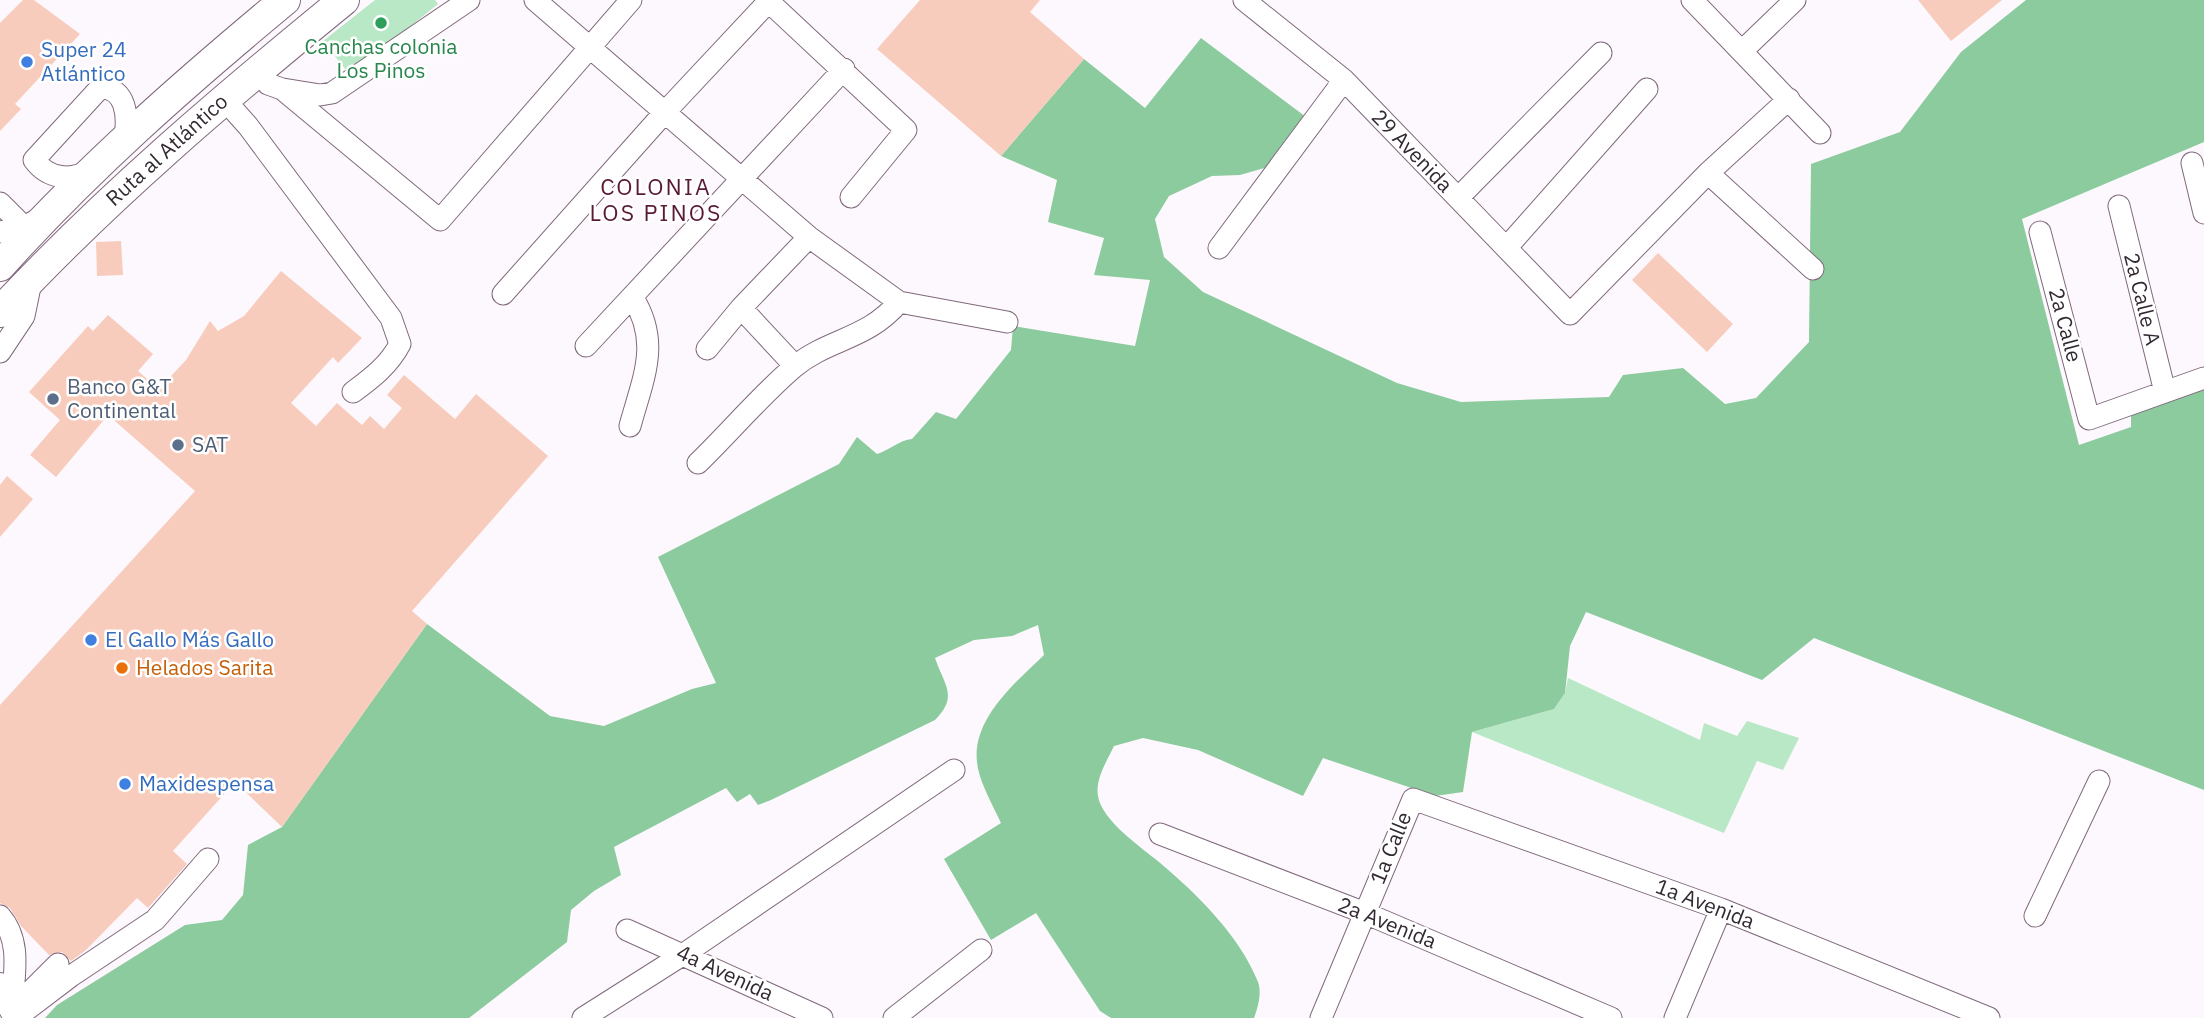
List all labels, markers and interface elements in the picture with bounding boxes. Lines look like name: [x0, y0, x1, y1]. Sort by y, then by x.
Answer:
marker: Canchas colonia Los Pinos: [373, 15, 389, 31]
place label: Canchas colonia Los Pinos: [304, 32, 458, 84]
place label: Super 24 Atlántico: [41, 35, 127, 87]
marker: Super 24 Atlántico: [19, 54, 35, 70]
street label: Ruta al Atlántico: [99, 87, 233, 212]
street label: 29 Avenida: [1366, 103, 1459, 198]
district label: COLONIA LOS PINOS: [590, 171, 722, 227]
street label: 2a Calle A: [2118, 250, 2168, 348]
street label: 2a Calle: [2043, 284, 2089, 365]
place label: Banco G&T Continental: [67, 372, 176, 424]
marker: Banco G&T Continental: [45, 391, 61, 407]
place label: SAT: [192, 430, 228, 458]
marker: SAT: [170, 437, 186, 453]
place label: El Gallo Más Gallo: [105, 625, 274, 653]
marker: El Gallo Más Gallo: [83, 632, 99, 648]
place label: Helados Sarita: [136, 653, 273, 681]
marker: Helados Sarita: [114, 660, 130, 676]
place label: Maxidespensa: [139, 769, 274, 797]
marker: Maxidespensa: [117, 776, 133, 792]
street label: 1a Calle: [1363, 807, 1417, 888]
street label: 1a Avenida: [1652, 871, 1759, 935]
street label: 2a Avenida: [1334, 890, 1441, 955]
street label: 4a Avenida: [672, 937, 779, 1007]

